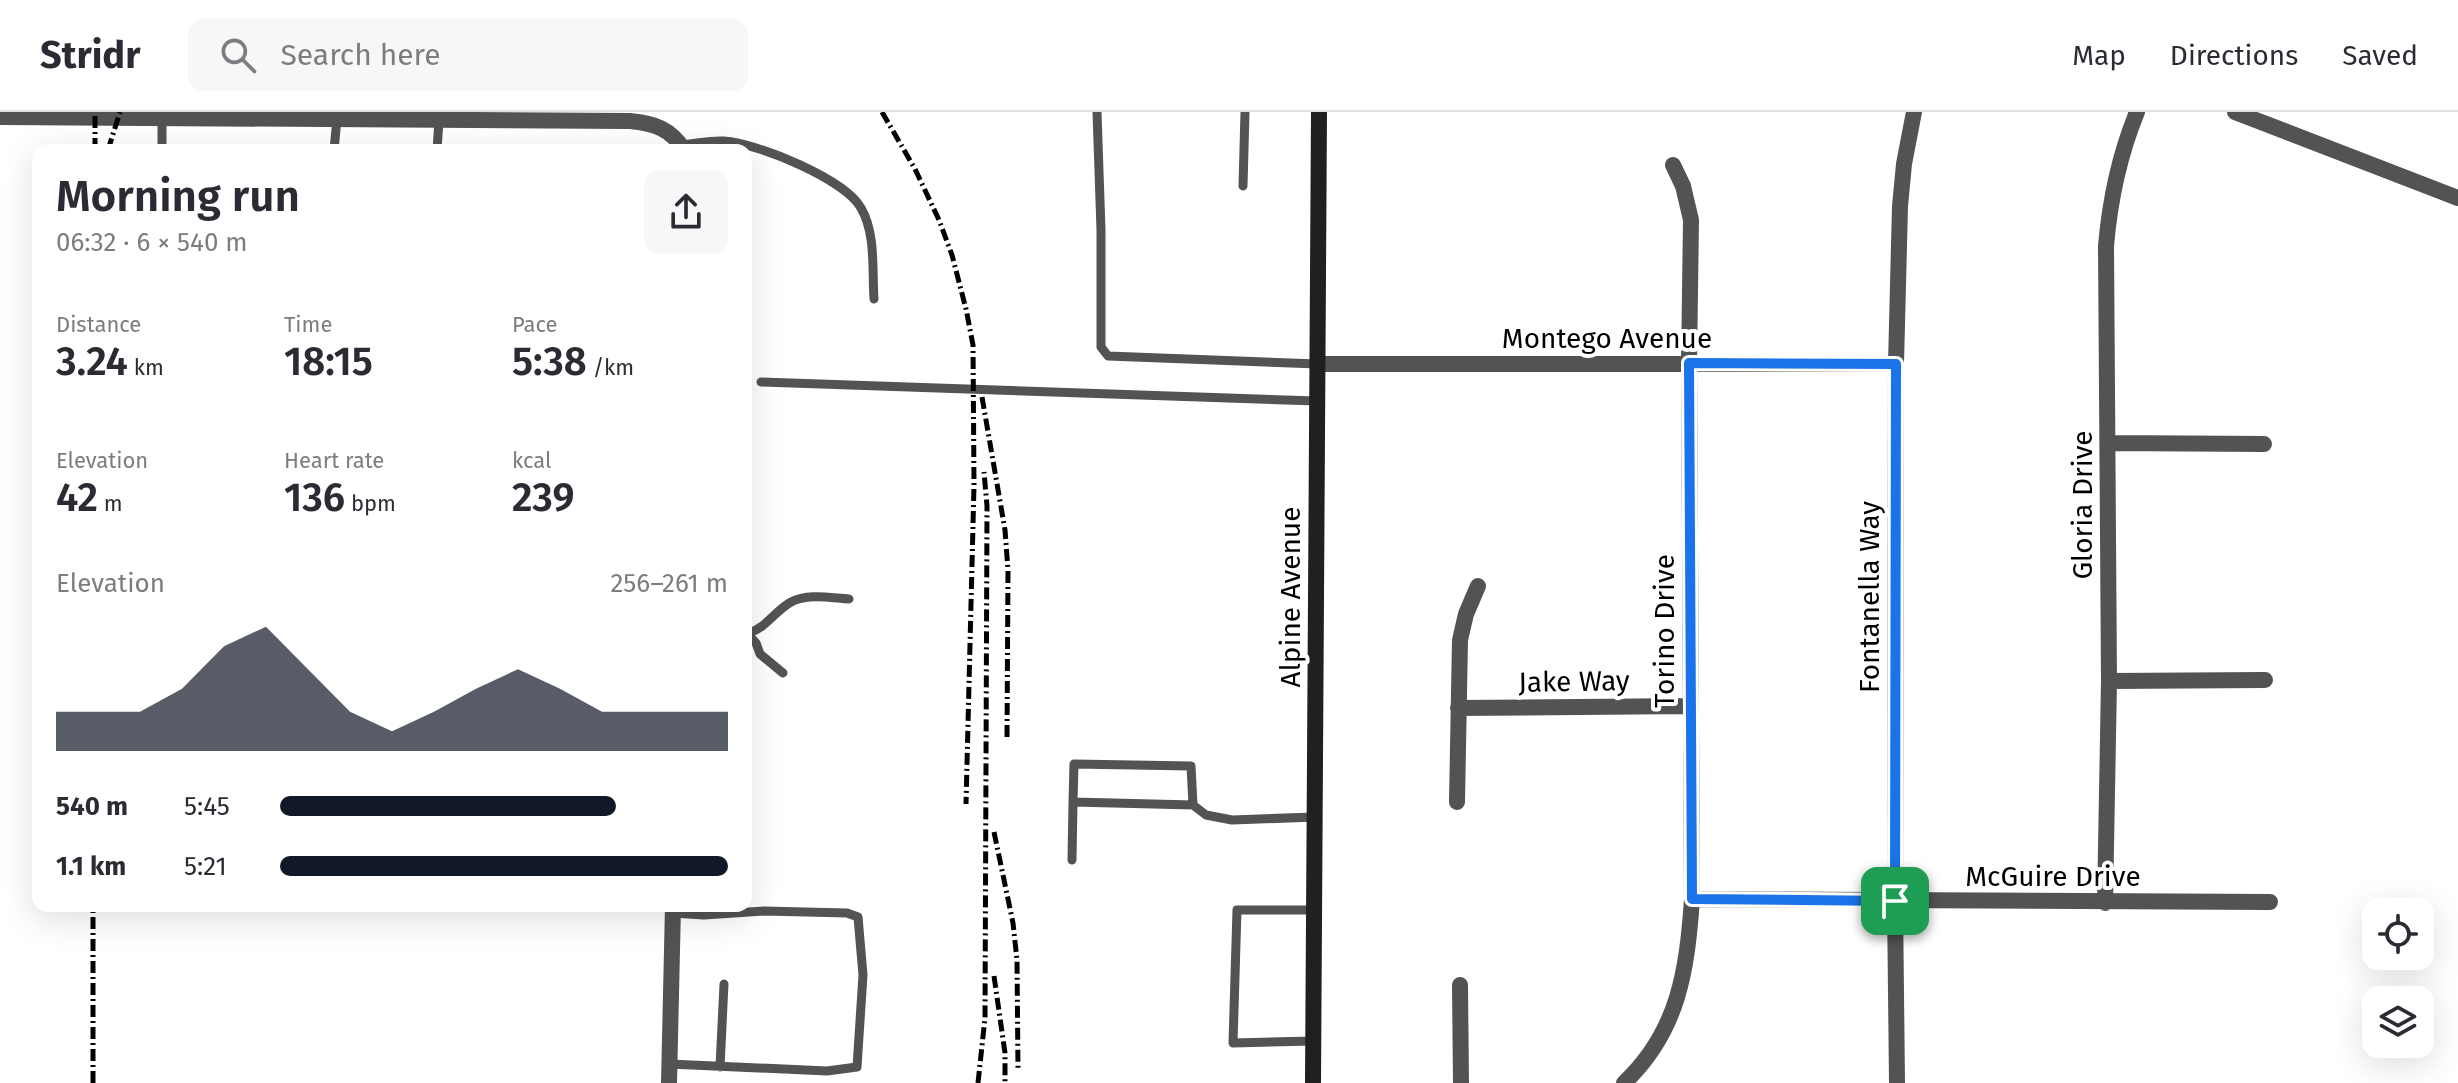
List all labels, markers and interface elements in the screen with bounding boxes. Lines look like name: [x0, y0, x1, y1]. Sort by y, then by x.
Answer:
search box: [188, 19, 748, 91]
text: Stridr: [40, 32, 140, 78]
icon: search: [216, 33, 260, 77]
text: Search here: [280, 37, 441, 73]
text: Map: [2072, 39, 2126, 72]
text: Directions: [2170, 39, 2298, 72]
text: Saved: [2342, 39, 2418, 72]
text: Morning run: [56, 170, 300, 223]
button: share: [644, 170, 728, 254]
text: 06:32 · 6 × 540 m: [56, 227, 248, 258]
text: Distance: [56, 311, 141, 338]
text: Time: [284, 311, 332, 338]
text: Pace: [512, 311, 558, 338]
street label: Montego Avenue: [1502, 322, 1712, 355]
text: 3.24: [56, 338, 128, 386]
text: 18:15: [284, 338, 373, 386]
text: 5:38: [512, 338, 587, 386]
text: km: [128, 354, 164, 381]
text: /km: [587, 354, 634, 381]
street label: Gloria Drive: [2066, 430, 2099, 580]
text: Elevation: [56, 447, 148, 474]
text: Heart rate: [284, 447, 384, 474]
text: kcal: [512, 447, 552, 474]
text: 42: [56, 474, 98, 522]
text: 136: [284, 474, 345, 522]
text: 239: [512, 474, 575, 522]
text: m: [98, 490, 123, 517]
text: bpm: [345, 490, 396, 517]
street label: Fontanella Way: [1853, 501, 1886, 693]
street label: Alpine Avenue: [1274, 507, 1307, 687]
street label: Torino Drive: [1648, 554, 1681, 708]
text: Elevation: [56, 568, 165, 599]
text: 256–261 m: [610, 568, 728, 599]
street label: Jake Way: [1518, 664, 1630, 699]
text: 540 m: [56, 791, 128, 822]
text: 5:45: [184, 791, 230, 822]
text: 1.1 km: [56, 851, 126, 882]
text: 5:21: [184, 851, 227, 882]
street label: McGuire Drive: [1965, 860, 2141, 893]
pin: [1861, 867, 1929, 935]
icon: arrive: [1873, 879, 1917, 923]
map controls: [2362, 898, 2434, 1058]
button: locate: [2362, 898, 2434, 970]
button: layers: [2362, 986, 2434, 1058]

